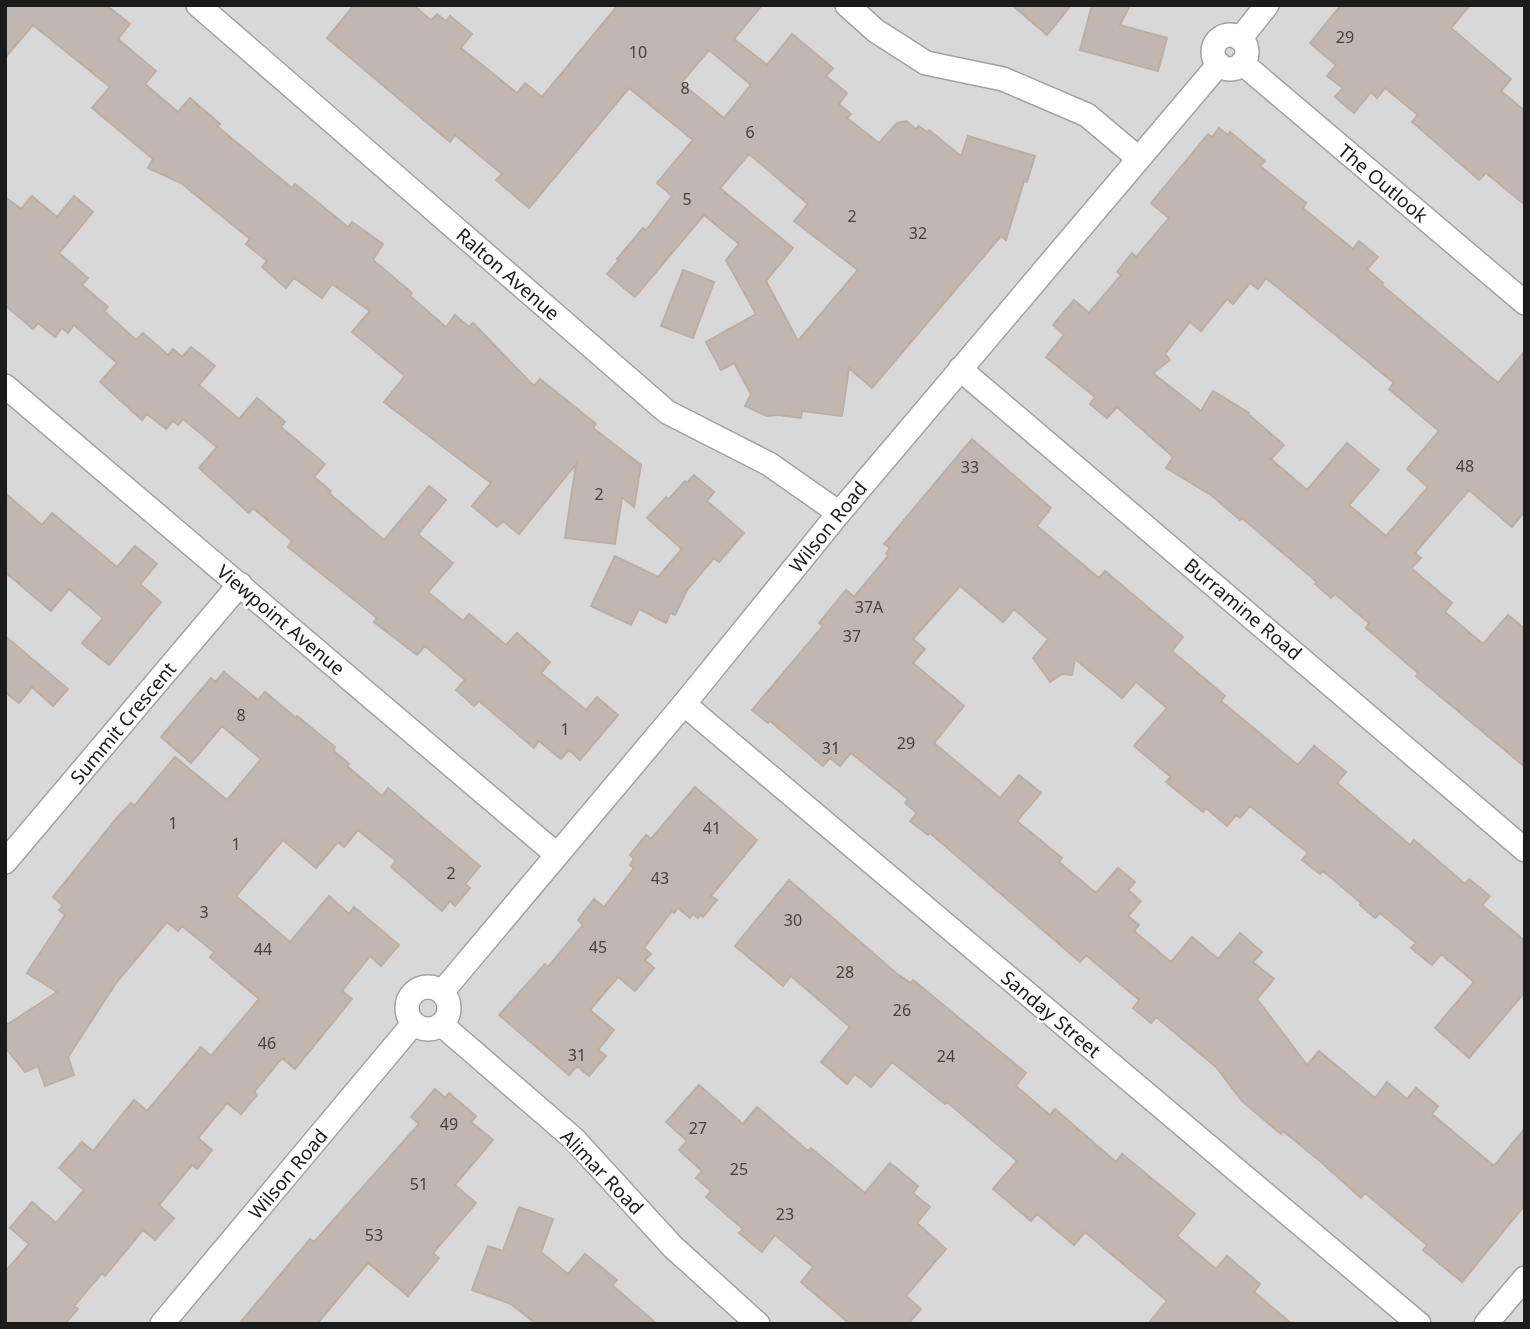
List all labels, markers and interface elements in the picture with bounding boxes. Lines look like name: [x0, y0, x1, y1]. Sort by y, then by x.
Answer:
house number: 29: [1336, 26, 1354, 48]
house number: 10: [629, 41, 647, 63]
house number: 8: [680, 77, 690, 99]
house number: 6: [745, 121, 755, 143]
street label: The Outlook: [1333, 138, 1433, 228]
house number: 5: [682, 188, 692, 210]
house number: 2: [847, 205, 857, 227]
street label: Ralton Avenue: [451, 222, 565, 326]
house number: 32: [909, 222, 927, 244]
house number: 48: [1456, 455, 1474, 477]
house number: 33: [961, 456, 979, 478]
street label: Wilson Road: [783, 476, 873, 578]
house number: 2: [594, 483, 604, 505]
street label: Burramine Road: [1179, 552, 1307, 666]
street label: Viewpoint Avenue: [211, 559, 351, 681]
house number: 37A: [855, 596, 884, 618]
house number: 37: [843, 625, 861, 647]
street label: Summit Crescent: [64, 656, 182, 790]
house number: 8: [236, 704, 246, 726]
house number: 1: [560, 718, 570, 740]
house number: 29: [897, 732, 915, 754]
house number: 31: [822, 737, 840, 759]
house number: 1: [168, 812, 178, 834]
house number: 41: [703, 817, 721, 839]
house number: 1: [231, 833, 241, 855]
house number: 2: [446, 862, 456, 884]
house number: 43: [651, 867, 669, 889]
house number: 3: [199, 901, 209, 923]
house number: 30: [784, 909, 802, 931]
house number: 45: [589, 936, 607, 958]
house number: 44: [254, 938, 272, 960]
house number: 28: [836, 961, 854, 983]
street label: Sanday Street: [996, 965, 1107, 1064]
house number: 26: [893, 999, 911, 1021]
house number: 46: [258, 1032, 276, 1054]
house number: 31: [568, 1044, 586, 1066]
house number: 24: [937, 1045, 955, 1067]
house number: 49: [440, 1113, 458, 1135]
house number: 27: [689, 1117, 707, 1139]
street label: Wilson Road: [243, 1123, 333, 1225]
street label: Alimar Road: [555, 1124, 649, 1220]
house number: 25: [730, 1158, 748, 1180]
house number: 51: [410, 1173, 428, 1195]
house number: 23: [776, 1203, 794, 1225]
house number: 53: [365, 1224, 383, 1246]

